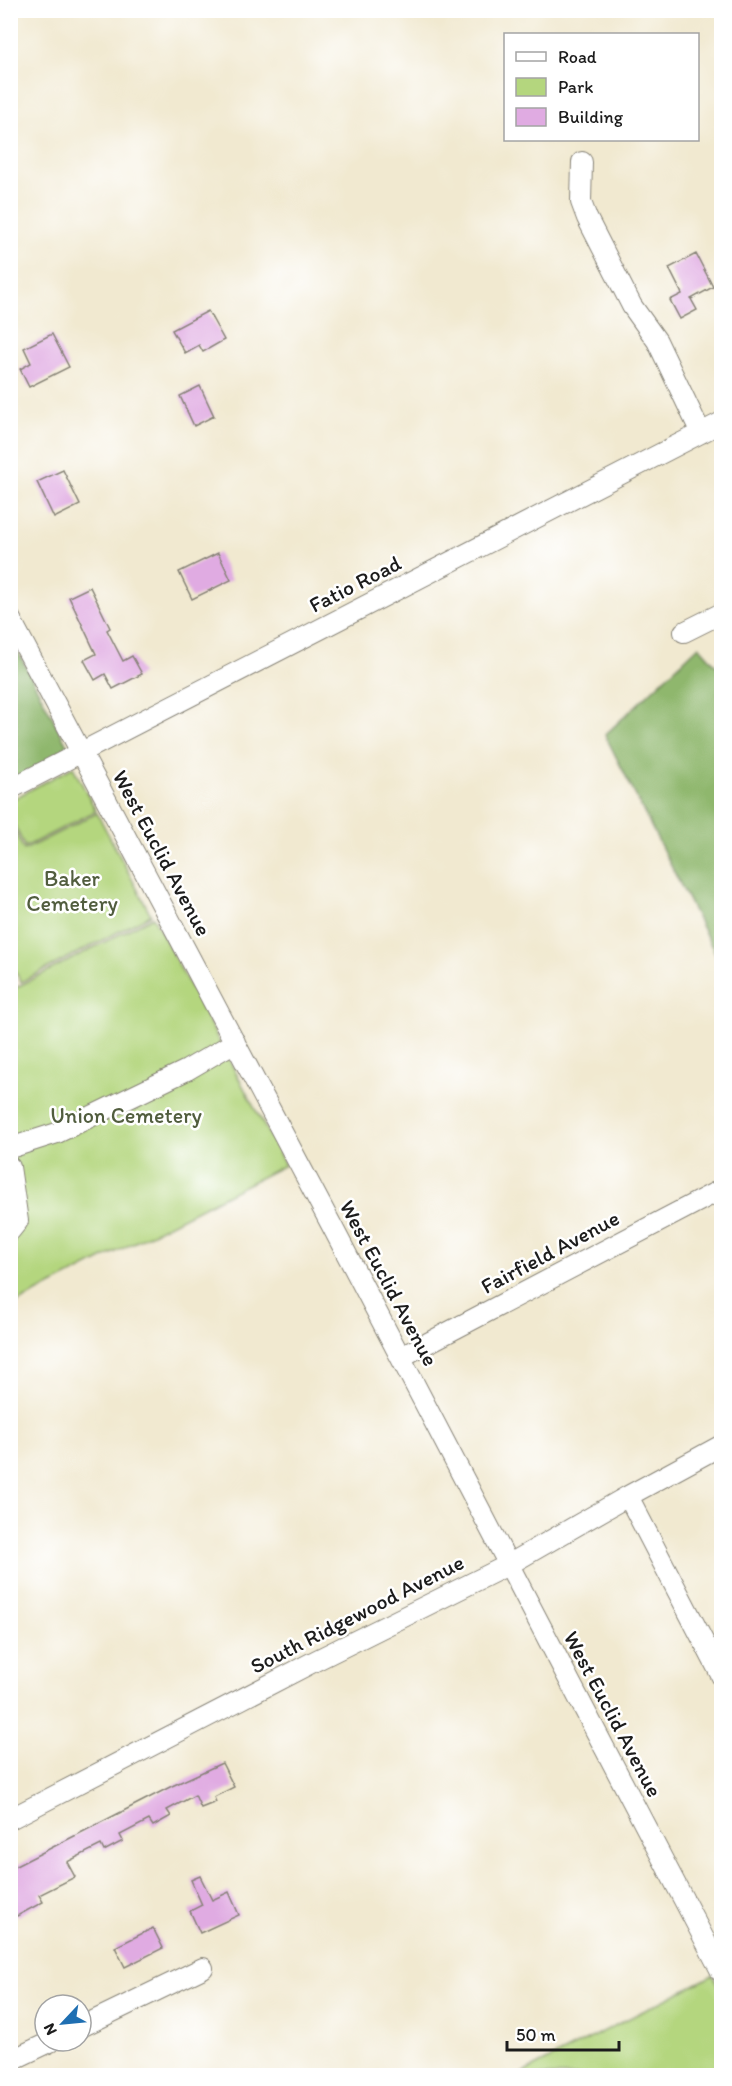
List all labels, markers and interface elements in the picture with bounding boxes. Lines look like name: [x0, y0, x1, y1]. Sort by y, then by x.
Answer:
legend: [504, 33, 699, 141]
text: Road: [558, 46, 597, 68]
text: Park: [558, 76, 593, 98]
text: Building: [558, 106, 624, 128]
street label: Fatio Road: [304, 549, 406, 619]
street label: West Euclid Avenue: [107, 765, 217, 941]
park label: Baker Cemetery: [26, 865, 118, 917]
park label: Union Cemetery: [50, 1102, 202, 1129]
street label: West Euclid Avenue: [334, 1195, 444, 1371]
street label: Fairfield Avenue: [476, 1204, 624, 1300]
street label: South Ridgewood Avenue: [246, 1548, 468, 1680]
street label: West Euclid Avenue: [558, 1626, 668, 1802]
north arrow: [33, 1993, 93, 2053]
scale bar: [507, 2014, 620, 2052]
text: N: [39, 2020, 61, 2038]
text: 50 m: [516, 2024, 556, 2046]

